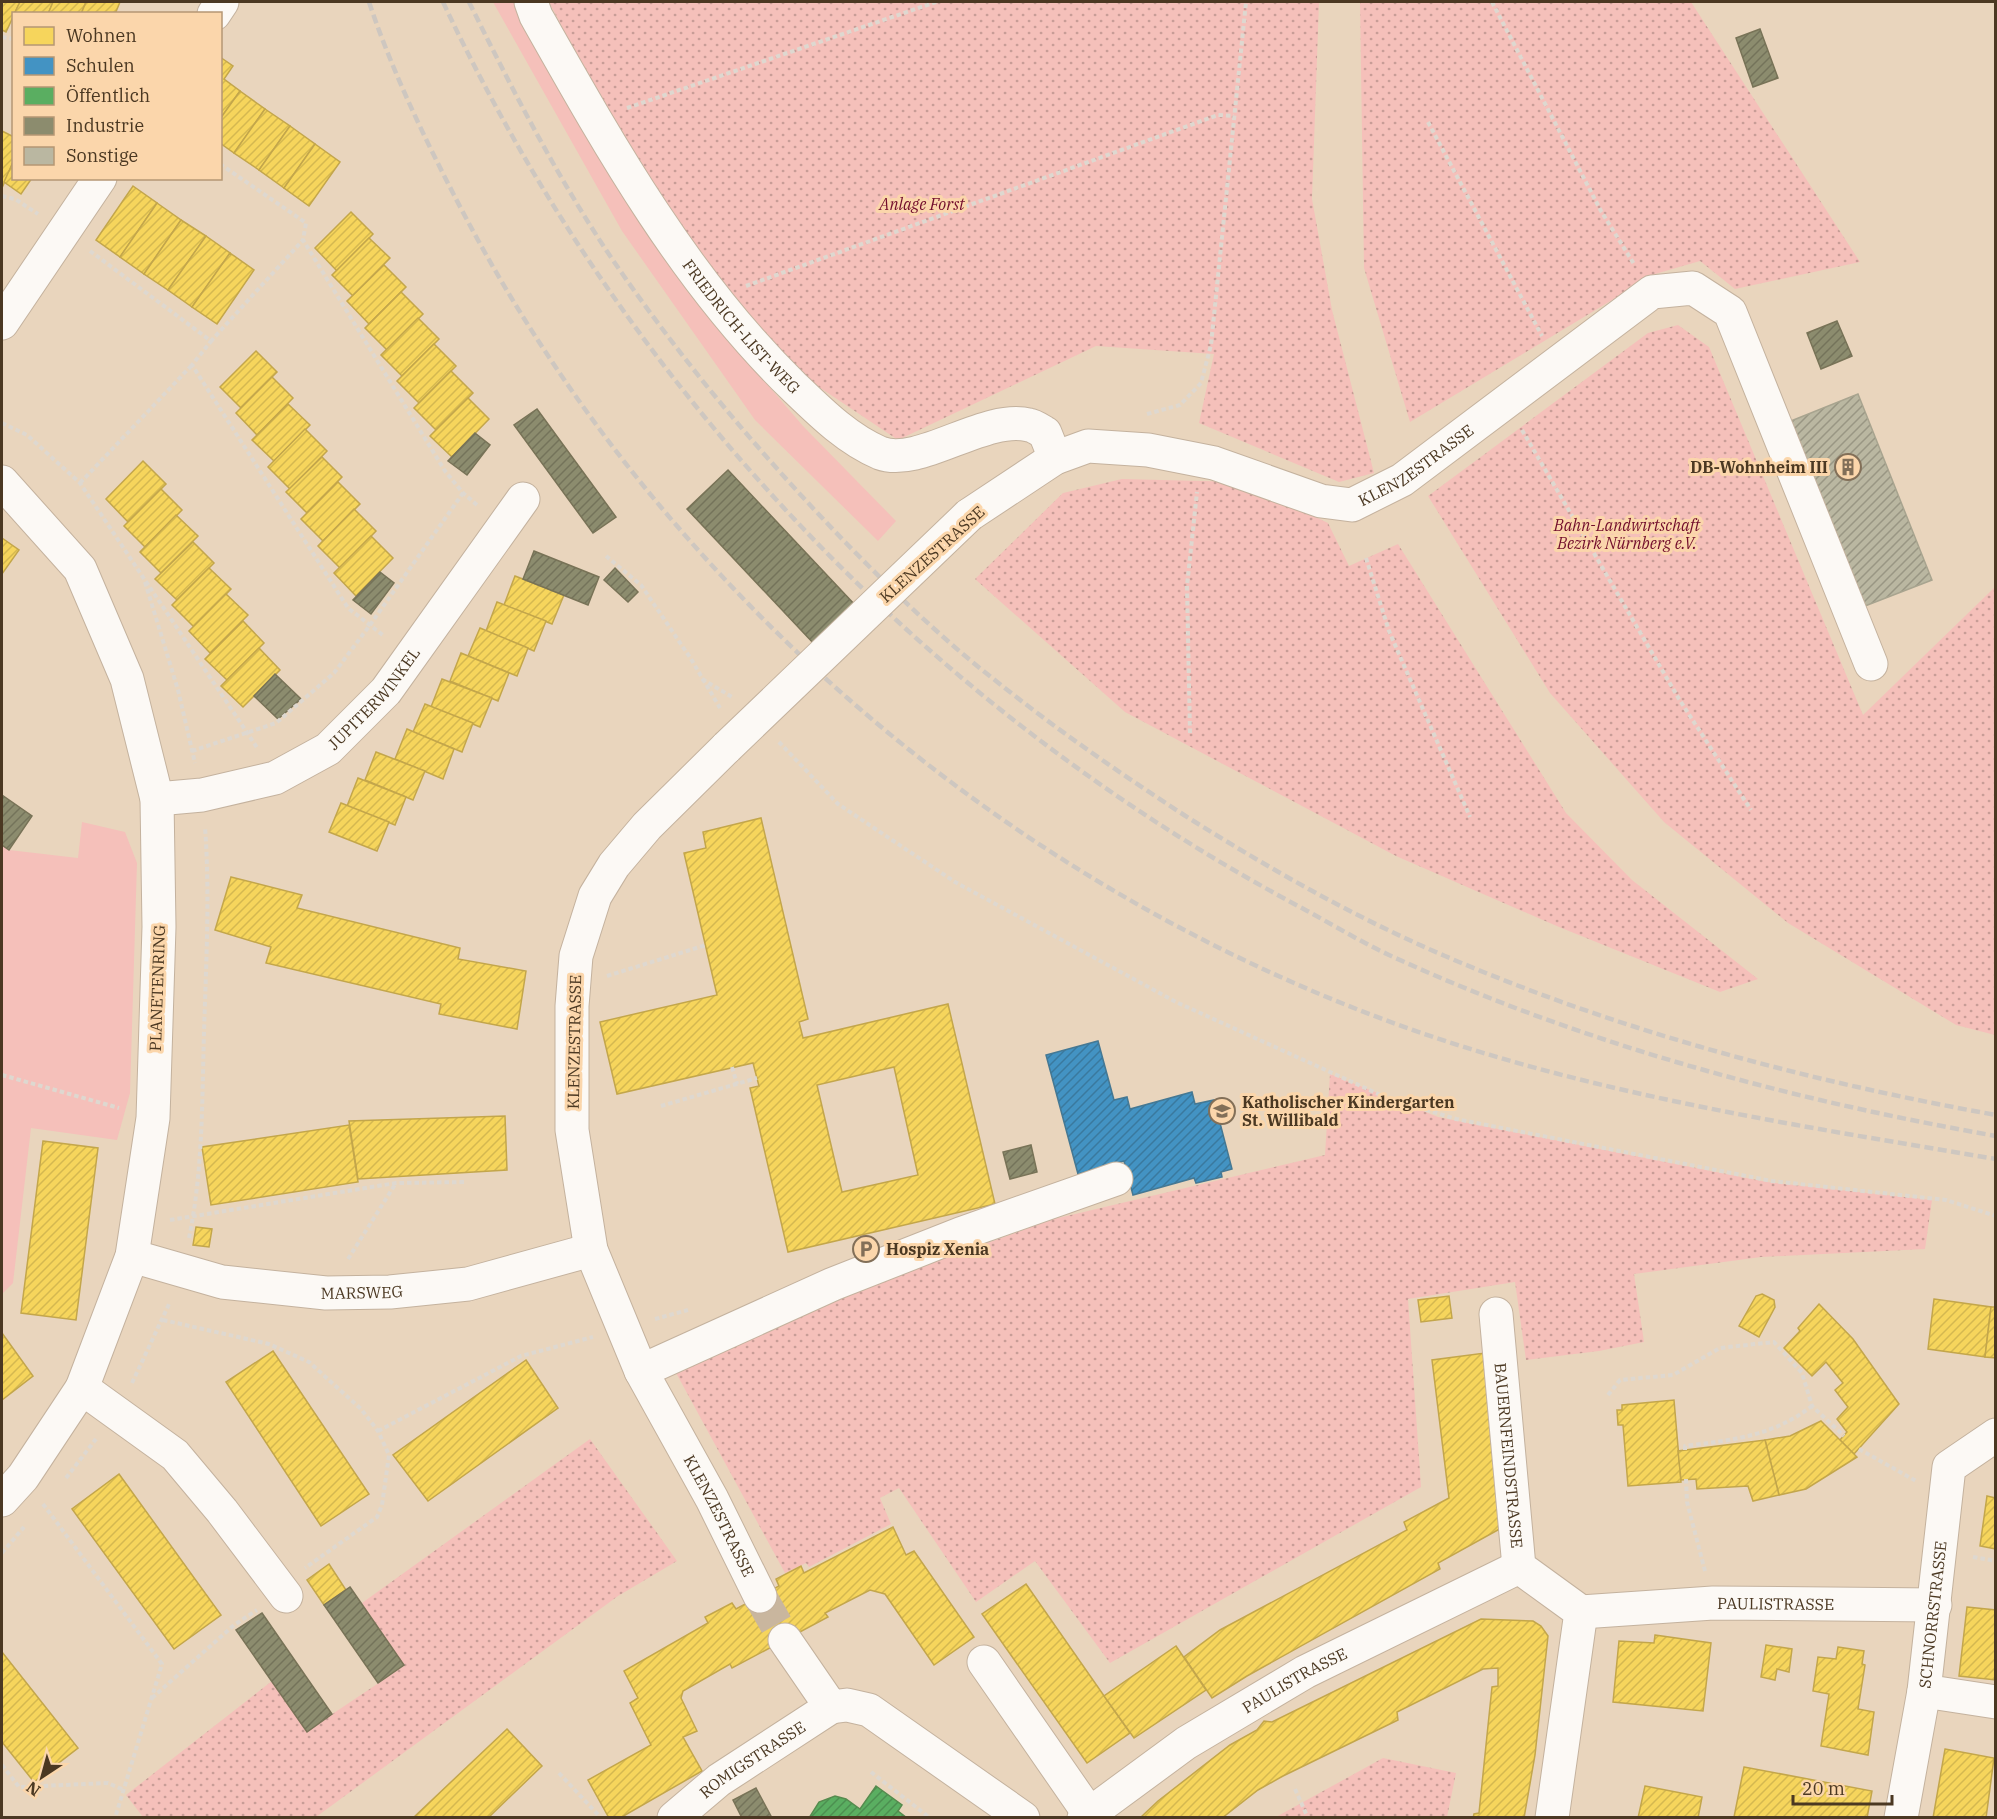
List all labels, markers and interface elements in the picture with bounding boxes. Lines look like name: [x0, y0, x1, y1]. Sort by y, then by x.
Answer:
legend: [12, 12, 222, 180]
text: Wohnen: [66, 24, 137, 47]
text: Schulen: [66, 54, 135, 77]
text: Öffentlich: [66, 84, 150, 107]
text: Industrie: [66, 114, 144, 137]
text: Sonstige: [66, 144, 138, 167]
park label: Anlage Forst: [878, 194, 966, 214]
street label: FRIEDRICH-LIST-WEG: [678, 255, 805, 398]
street label: KLENZESTRASSE: [1355, 420, 1477, 510]
building icon: DB-Wohnheim III: [1833, 452, 1863, 482]
place label: DB-Wohnheim III: [1690, 457, 1828, 477]
street label: KLENZESTRASSE: [875, 502, 989, 606]
park label: Bahn-Landwirtschaft Bezirk Nürnberg e.V.: [1553, 515, 1702, 553]
street label: JUPITERWINKEL: [323, 643, 424, 754]
street label: PLANETENRING: [145, 924, 169, 1052]
street label: KLENZESTRASSE: [563, 975, 585, 1109]
place label: Katholischer Kindergarten St. Willibald: [1242, 1092, 1455, 1130]
school or university icon: Katholischer Kindergarten St. Willibald: [1207, 1096, 1237, 1126]
parking icon: Hospiz Xenia: [851, 1234, 881, 1264]
place label: Hospiz Xenia: [886, 1239, 989, 1259]
street label: MARSWEG: [320, 1281, 404, 1303]
street label: BAUERNFEINDSTRASSE: [1490, 1362, 1527, 1549]
street label: KLENZESTRASSE: [679, 1451, 759, 1580]
street label: SCHNORRSTRASSE: [1914, 1540, 1951, 1689]
street label: PAULISTRASSE: [1717, 1593, 1834, 1614]
street label: PAULISTRASSE: [1238, 1643, 1350, 1717]
street label: ROMIGSTRASSE: [695, 1717, 809, 1802]
north arrow: [12, 1747, 72, 1807]
scale bar: [1793, 1768, 1892, 1806]
text: N: [22, 1777, 44, 1801]
text: 20 m: [1802, 1777, 1845, 1800]

